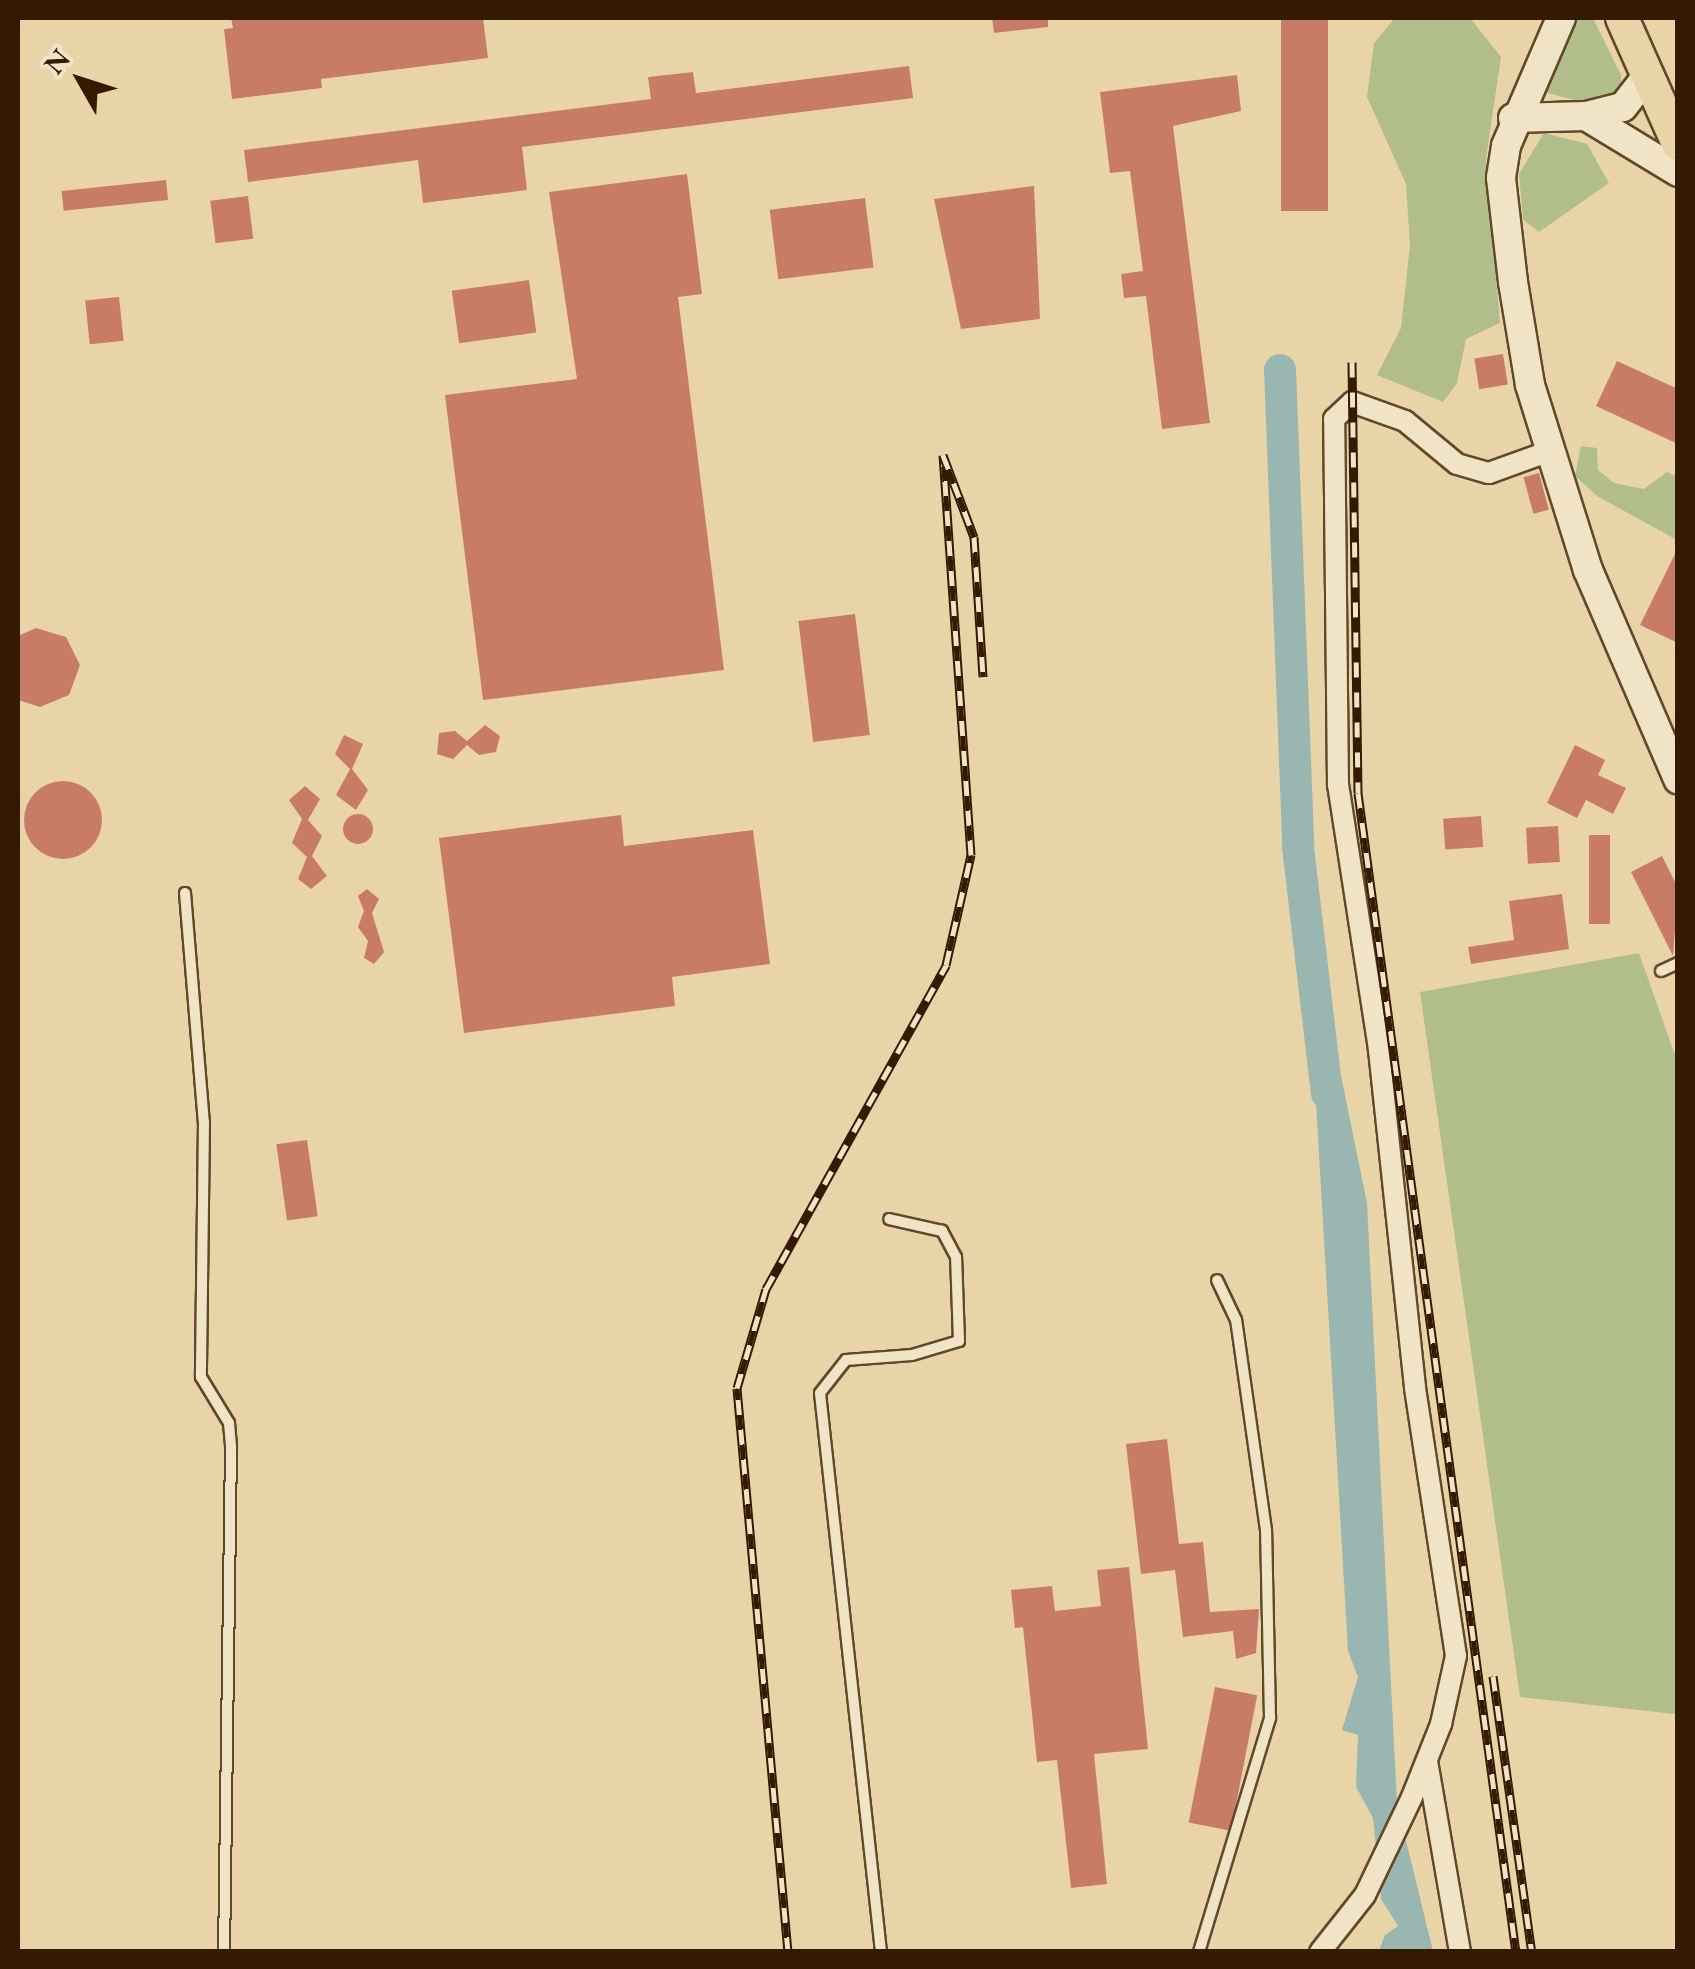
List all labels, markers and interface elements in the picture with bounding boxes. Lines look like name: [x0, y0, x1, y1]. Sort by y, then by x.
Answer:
north arrow: [30, 30, 130, 130]
text: N: [36, 41, 78, 81]

